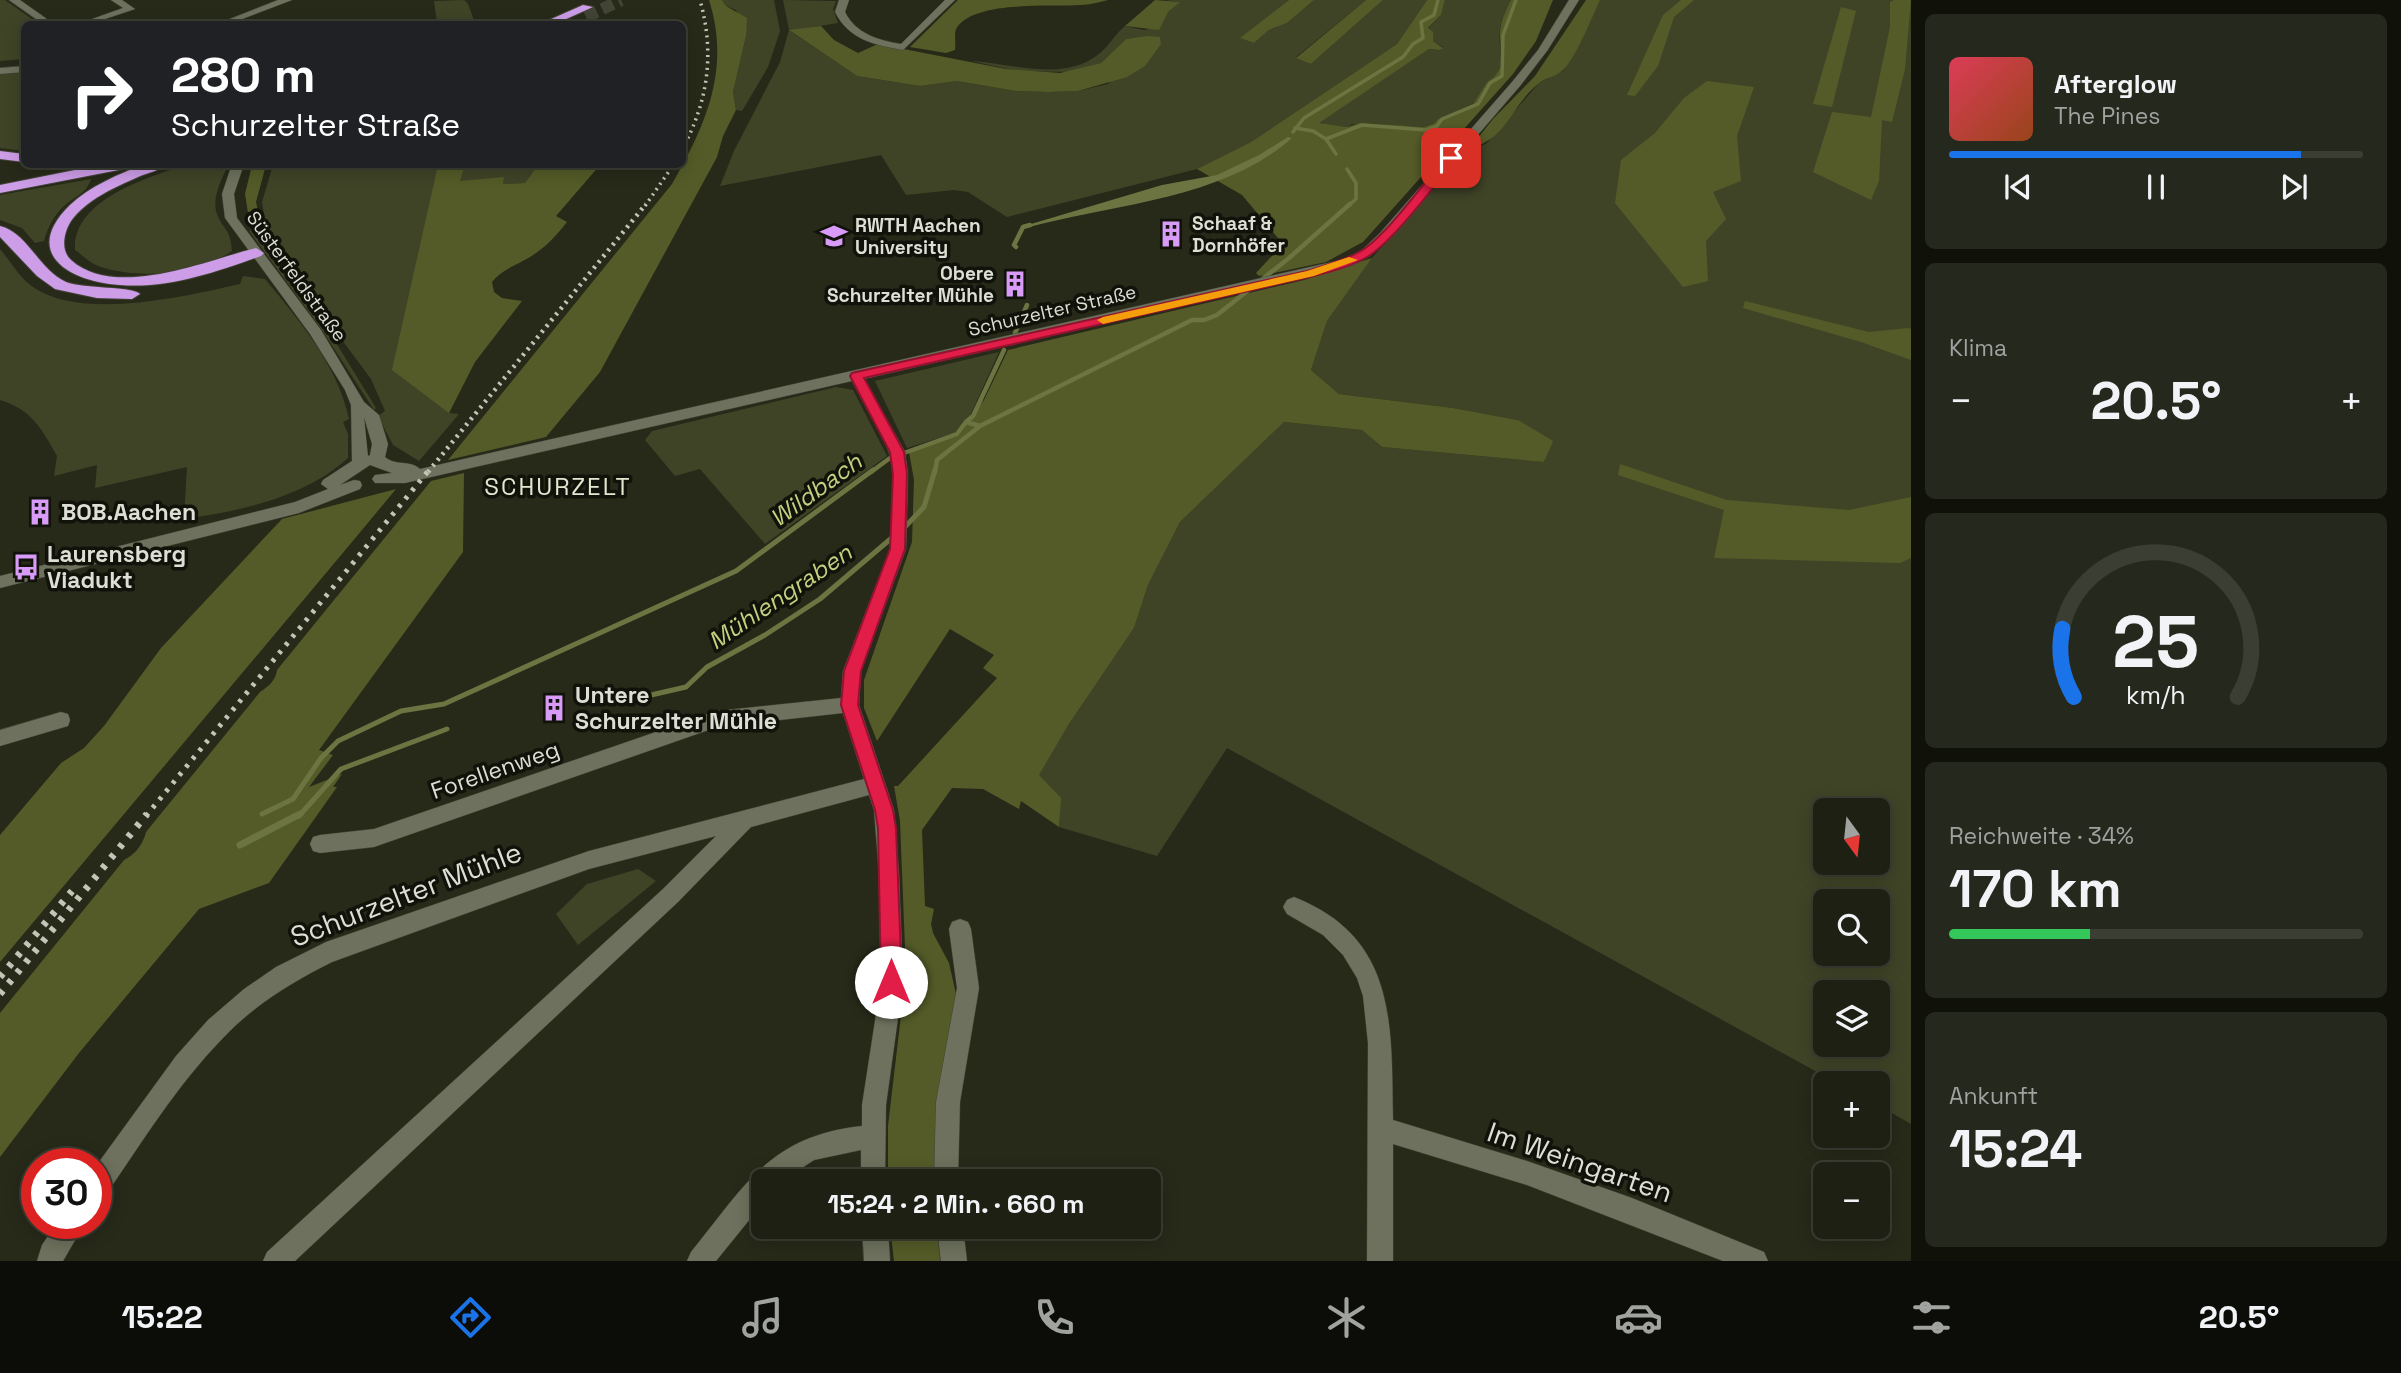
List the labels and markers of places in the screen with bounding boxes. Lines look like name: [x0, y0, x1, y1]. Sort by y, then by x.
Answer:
pin: [1421, 128, 1481, 188]
place label: Schaaf & Dornhöfer: [1192, 211, 1285, 258]
place label: RWTH Aachen University: [855, 213, 981, 260]
building icon: Schaaf & Dornhöfer: [1156, 219, 1186, 249]
school or university icon: RWTH Aachen University: [819, 221, 849, 251]
place label: Obere Schurzelter Mühle: [827, 261, 994, 308]
building icon: Obere Schurzelter Mühle: [1000, 269, 1030, 299]
building icon: BOB.Aachen: [25, 497, 55, 527]
place label: BOB.Aachen: [61, 497, 196, 527]
place label: Laurensberg Viadukt: [47, 539, 186, 595]
bus stop icon: Laurensberg Viadukt: [11, 552, 41, 582]
place label: Untere Schurzelter Mühle: [575, 680, 777, 736]
building icon: Untere Schurzelter Mühle: [539, 693, 569, 723]

